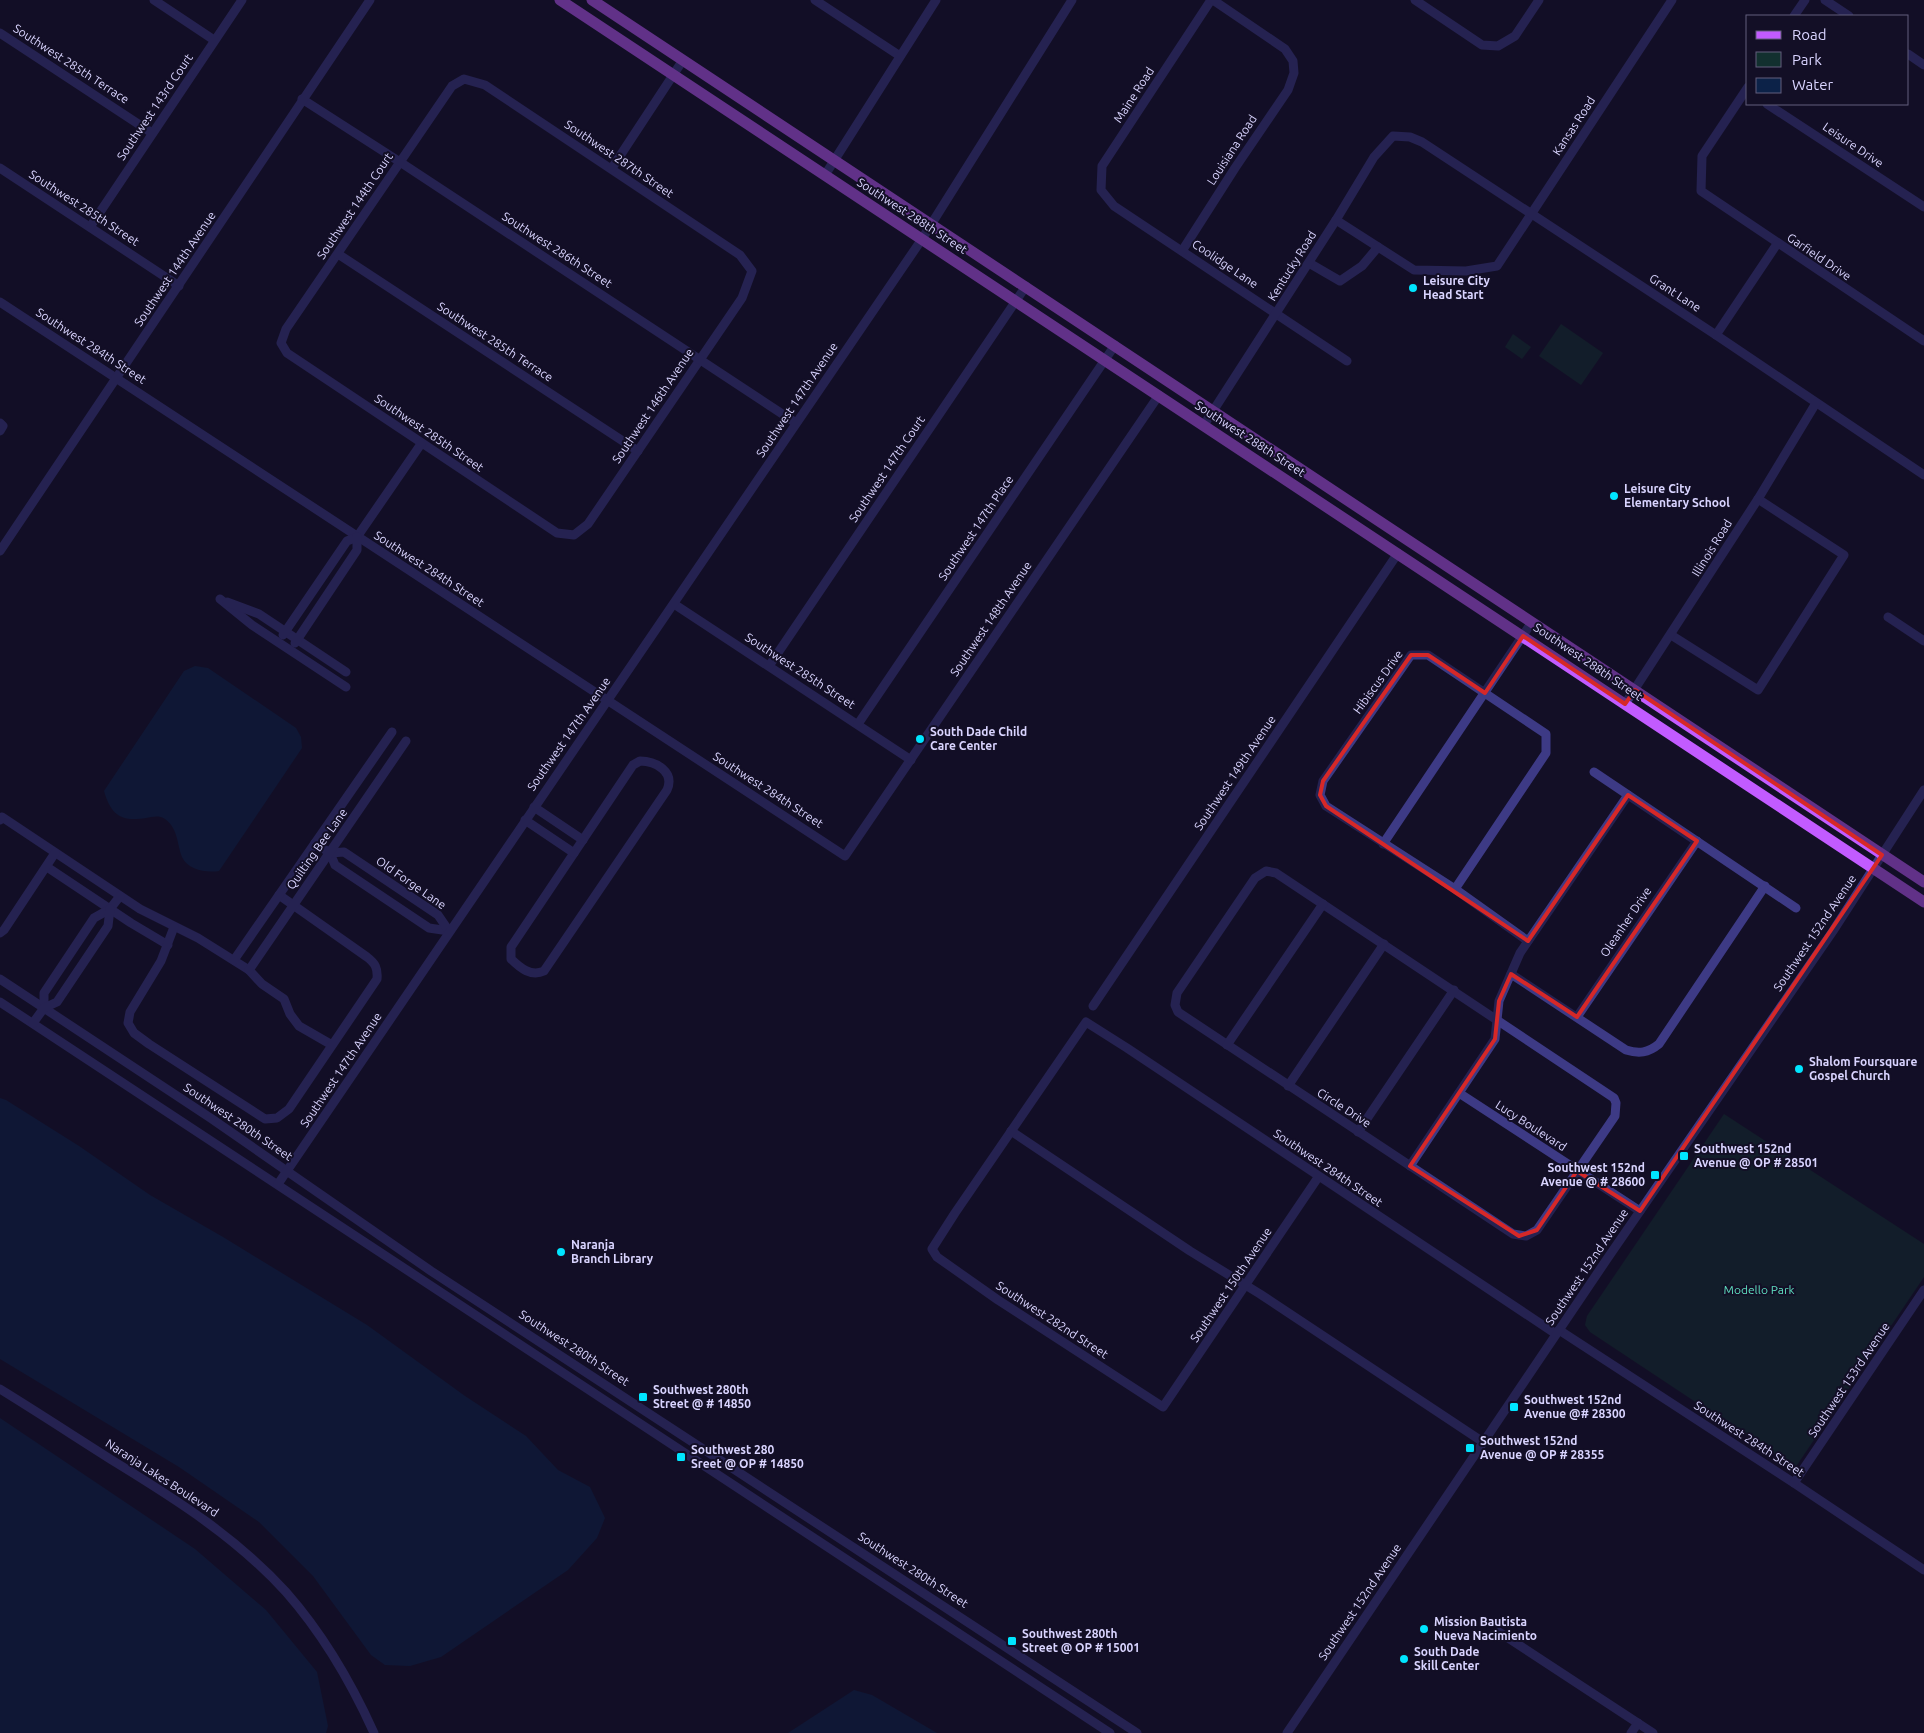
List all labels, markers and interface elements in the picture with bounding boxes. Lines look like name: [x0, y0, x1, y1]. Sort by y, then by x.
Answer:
legend: [1746, 15, 1909, 105]
street label: Southwest 285th Terrace: [11, 21, 131, 106]
text: Road: [1792, 26, 1827, 43]
street label: Southwest 143rd Court: [114, 51, 195, 162]
text: Park: [1792, 51, 1822, 68]
street label: Maine Road: [1111, 65, 1156, 125]
text: Water: [1792, 76, 1833, 93]
street label: Kansas Road: [1550, 94, 1597, 157]
street label: Louisiana Road: [1204, 112, 1259, 187]
street label: Southwest 287th Street: [562, 117, 676, 200]
street label: Leisure Drive: [1821, 120, 1886, 170]
street label: Southwest 144th Court: [314, 150, 395, 261]
street label: Southwest 285th Street: [27, 167, 142, 248]
street label: Southwest 288th Street: [855, 175, 970, 256]
street label: Southwest 144th Avenue: [131, 209, 218, 328]
street label: Southwest 286th Street: [500, 209, 615, 290]
street label: Kentucky Road: [1265, 228, 1318, 303]
street label: Garfield Drive: [1785, 230, 1854, 283]
street label: Coolidge Lane: [1190, 237, 1261, 290]
street label: Grant Lane: [1647, 271, 1703, 314]
place label: Leisure City Head Start: [1423, 274, 1490, 301]
marker: Leisure City Head Start: [1407, 282, 1419, 294]
street label: Southwest 285th Terrace: [435, 299, 555, 384]
street label: Southwest 284th Street: [34, 305, 149, 386]
street label: Southwest 147th Avenue: [753, 340, 840, 459]
street label: Southwest 146th Avenue: [609, 346, 696, 465]
street label: Southwest 285th Street: [372, 391, 486, 474]
street label: Southwest 288th Street: [1193, 398, 1308, 479]
street label: Southwest 147th Court: [846, 413, 927, 524]
street label: Southwest 147th Place: [936, 473, 1016, 583]
place label: Leisure City Elementary School: [1624, 482, 1730, 509]
marker: Leisure City Elementary School: [1608, 490, 1620, 502]
street label: Illinois Road: [1689, 517, 1734, 579]
street label: Southwest 284th Street: [372, 528, 487, 609]
street label: Southwest 148th Avenue: [947, 559, 1034, 678]
street label: Southwest 288th Street: [1531, 620, 1645, 703]
street label: Southwest 285th Street: [743, 630, 858, 711]
street label: Hibiscus Drive: [1350, 647, 1405, 716]
street label: Southwest 147th Avenue: [524, 675, 613, 793]
street label: Southwest 149th Avenue: [1191, 713, 1278, 832]
place label: South Dade Child Care Center: [930, 725, 1027, 752]
marker: South Dade Child Care Center: [914, 733, 926, 745]
street label: Southwest 284th Street: [711, 749, 826, 830]
street label: Quilting Bee Lane: [284, 806, 349, 892]
street label: Old Forge Lane: [374, 854, 449, 911]
street label: Southwest 152nd Avenue: [1771, 872, 1858, 993]
street label: Oleanher Drive: [1597, 884, 1654, 959]
street label: Southwest 147th Avenue: [297, 1010, 384, 1129]
place label: Shalom Foursquare Gospel Church: [1809, 1055, 1917, 1082]
marker: Shalom Foursquare Gospel Church: [1793, 1063, 1805, 1075]
street label: Southwest 280th Street: [181, 1080, 295, 1163]
street label: Circle Drive: [1315, 1085, 1374, 1130]
street label: Lucy Boulevard: [1493, 1098, 1569, 1153]
street label: Southwest 284th Street: [1271, 1126, 1385, 1209]
place label: Southwest 152nd Avenue @ OP # 28501: [1694, 1142, 1818, 1169]
marker: Southwest 152nd Avenue @ OP # 28501: [1678, 1150, 1690, 1162]
place label: Southwest 152nd Avenue @ # 28600: [1541, 1161, 1645, 1188]
marker: Southwest 152nd Avenue @ # 28600: [1649, 1169, 1661, 1181]
street label: Southwest 152nd Avenue: [1543, 1206, 1630, 1327]
street label: Southwest 150th Avenue: [1187, 1225, 1274, 1344]
place label: Naranja Branch Library: [571, 1238, 654, 1265]
marker: Naranja Branch Library: [555, 1246, 567, 1258]
street label: Southwest 282nd Street: [994, 1279, 1111, 1361]
park label: Modello Park: [1724, 1283, 1795, 1296]
street label: Southwest 280th Street: [517, 1307, 632, 1388]
street label: Southwest 153rd Avenue: [1805, 1320, 1892, 1439]
place label: Southwest 280th Street @ # 14850: [653, 1383, 751, 1410]
marker: Southwest 280th Street @ # 14850: [637, 1391, 649, 1403]
place label: Southwest 152nd Avenue @# 28300: [1524, 1393, 1626, 1420]
street label: Southwest 284th Street: [1692, 1398, 1807, 1479]
marker: Southwest 152nd Avenue @# 28300: [1508, 1401, 1520, 1413]
place label: Southwest 152nd Avenue @ OP # 28355: [1480, 1434, 1605, 1461]
street label: Naranja Lakes Boulevard: [104, 1436, 221, 1519]
marker: Southwest 152nd Avenue @ OP # 28355: [1464, 1442, 1476, 1454]
place label: Southwest 280 Sreet @ OP # 14850: [691, 1443, 804, 1470]
marker: Southwest 280 Sreet @ OP # 14850: [675, 1451, 687, 1463]
street label: Southwest 280th Street: [856, 1529, 971, 1610]
street label: Southwest 152nd Avenue: [1316, 1541, 1403, 1662]
place label: Mission Bautista Nueva Nacimiento: [1434, 1615, 1537, 1642]
marker: Mission Bautista Nueva Nacimiento: [1418, 1623, 1430, 1635]
place label: Southwest 280th Street @ OP # 15001: [1022, 1627, 1140, 1654]
marker: Southwest 280th Street @ OP # 15001: [1006, 1635, 1018, 1647]
place label: South Dade Skill Center: [1414, 1645, 1480, 1672]
marker: South Dade Skill Center: [1398, 1653, 1410, 1665]

